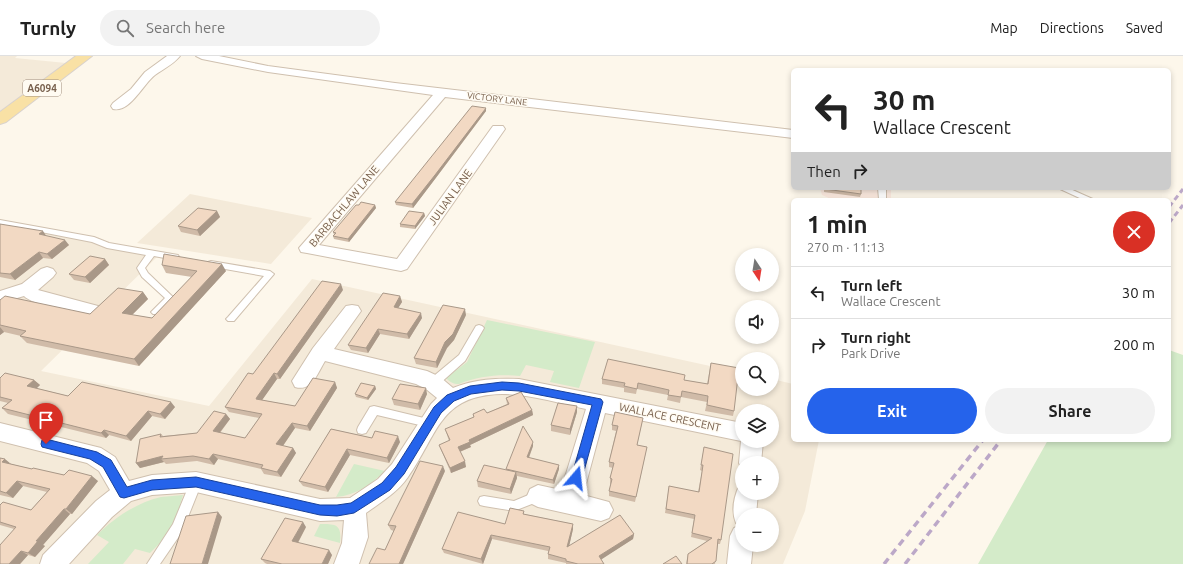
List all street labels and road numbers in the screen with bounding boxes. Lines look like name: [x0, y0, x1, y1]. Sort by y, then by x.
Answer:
road number: A6094: [23, 80, 61, 96]
street label: VICTORY LANE: [466, 90, 528, 108]
street label: BARBACHLAW LANE: [307, 163, 381, 249]
street label: JULIAN LANE: [426, 167, 474, 227]
street label: WALLACE CRESCENT: [618, 400, 722, 434]

